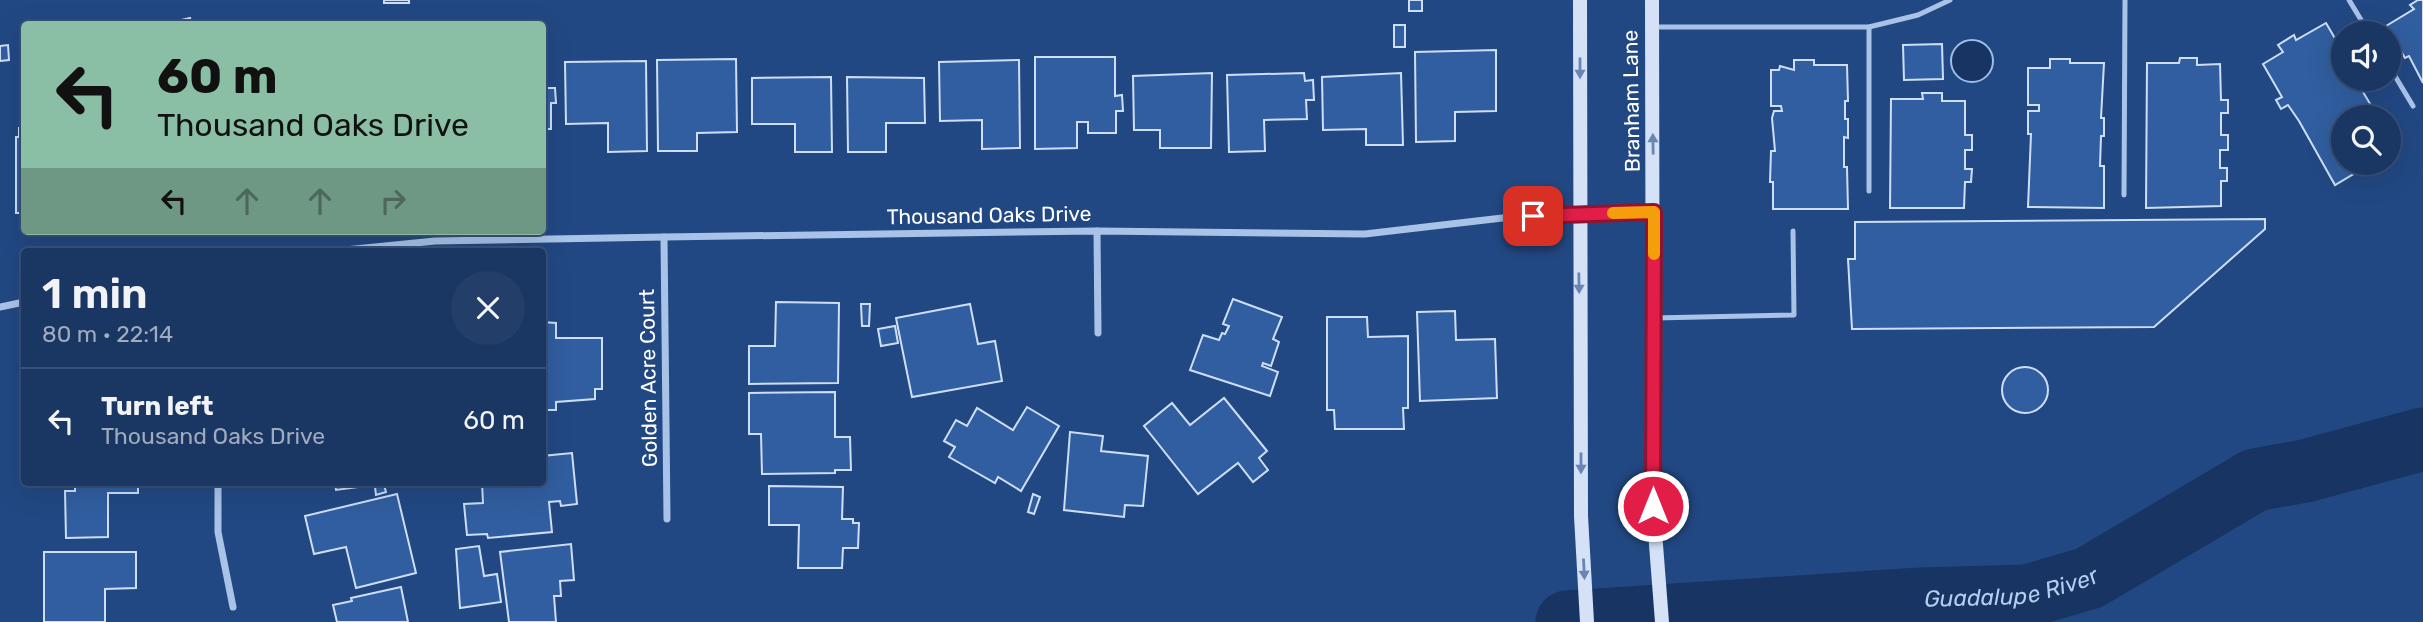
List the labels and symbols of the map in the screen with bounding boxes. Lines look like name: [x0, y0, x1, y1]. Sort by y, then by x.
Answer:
street label: Branham Lane: [1617, 30, 1645, 172]
one-way arrow: [1574, 57, 1586, 79]
one-way arrow: [1647, 132, 1659, 154]
pin: [1503, 186, 1563, 246]
street label: Thousand Oaks Drive: [886, 201, 1092, 229]
one-way arrow: [1573, 272, 1585, 294]
street label: Golden Acre Court: [634, 289, 662, 467]
one-way arrow: [1575, 452, 1587, 474]
position arrow: [1616, 469, 1690, 543]
one-way arrow: [1579, 558, 1590, 580]
water label: Guadalupe River: [1924, 561, 2105, 613]

